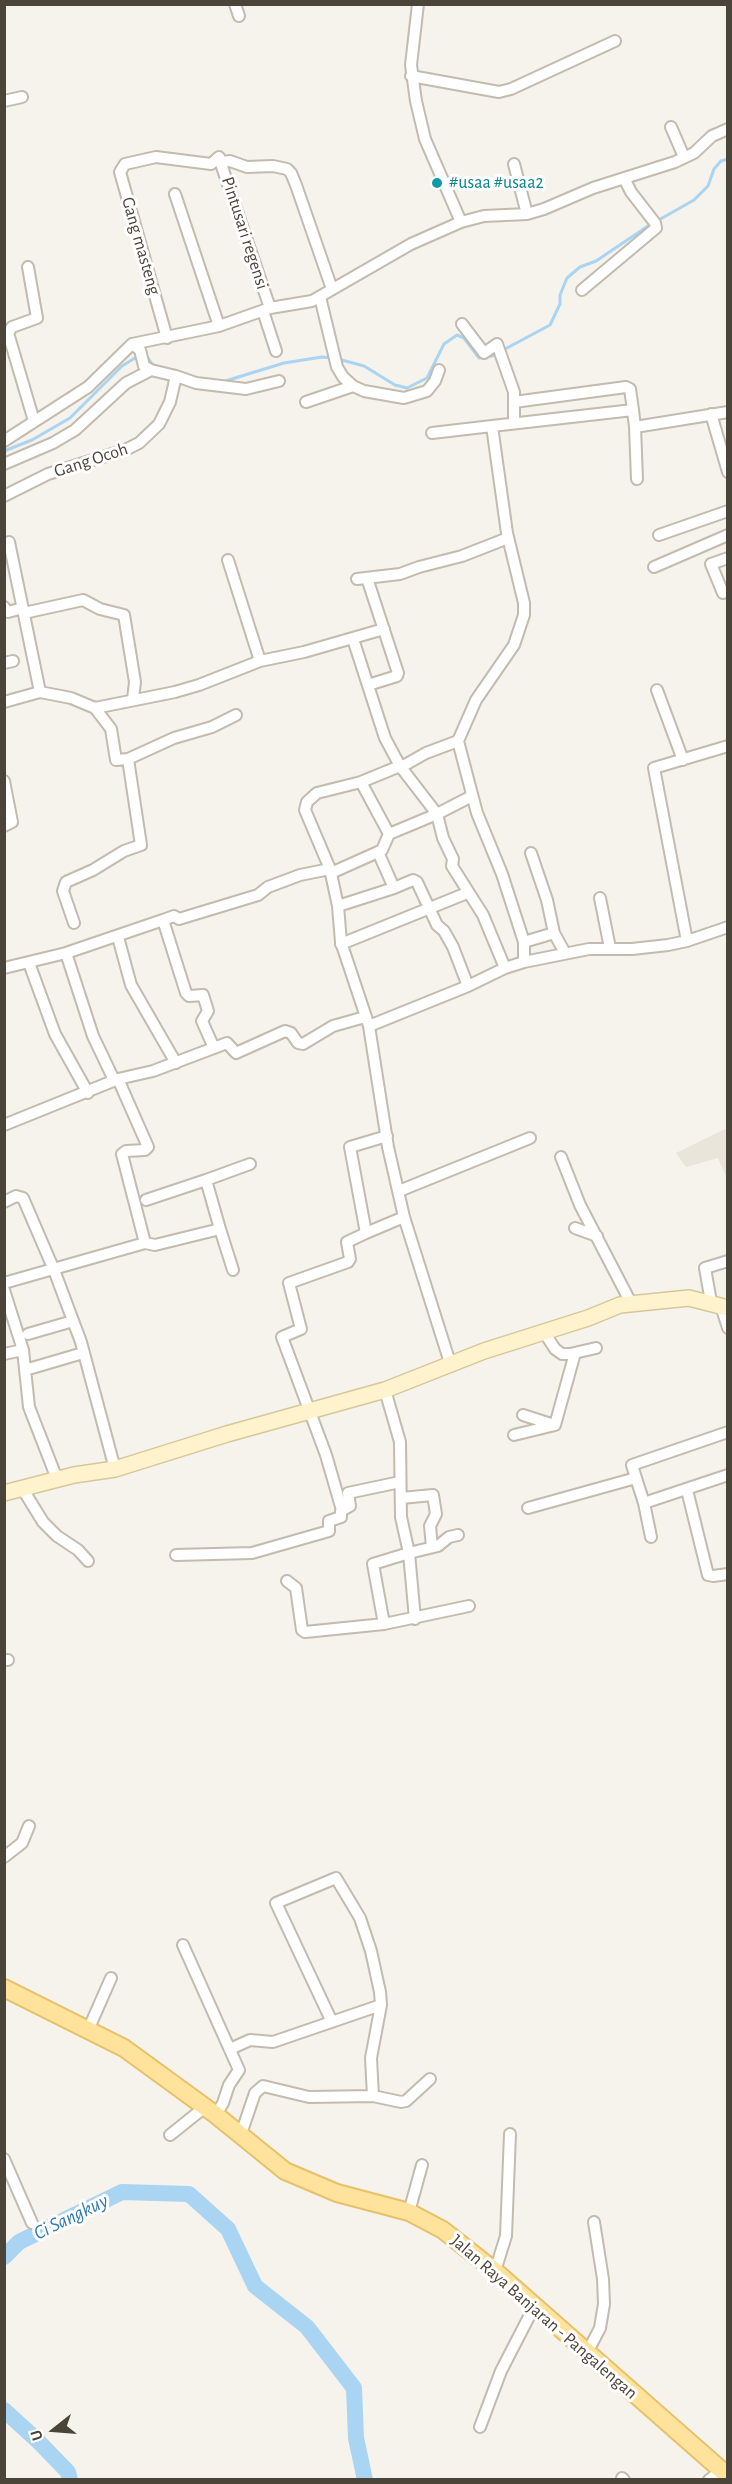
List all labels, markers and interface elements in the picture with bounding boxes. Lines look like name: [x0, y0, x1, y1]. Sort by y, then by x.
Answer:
place label: #usaa #usaa2: [449, 172, 544, 194]
street label: Pintusari regensi: [217, 174, 273, 292]
marker: #usaa #usaa2: [430, 176, 444, 190]
street label: Gang masteng: [117, 194, 165, 298]
street label: Gang Ocoh: [51, 438, 131, 482]
water label: Ci Sangkuy: [30, 2189, 112, 2245]
street label: Jalan Raya Banjaran - Pangalengan: [446, 2230, 642, 2404]
north arrow: [24, 2400, 84, 2460]
text: U: [28, 2428, 46, 2442]

